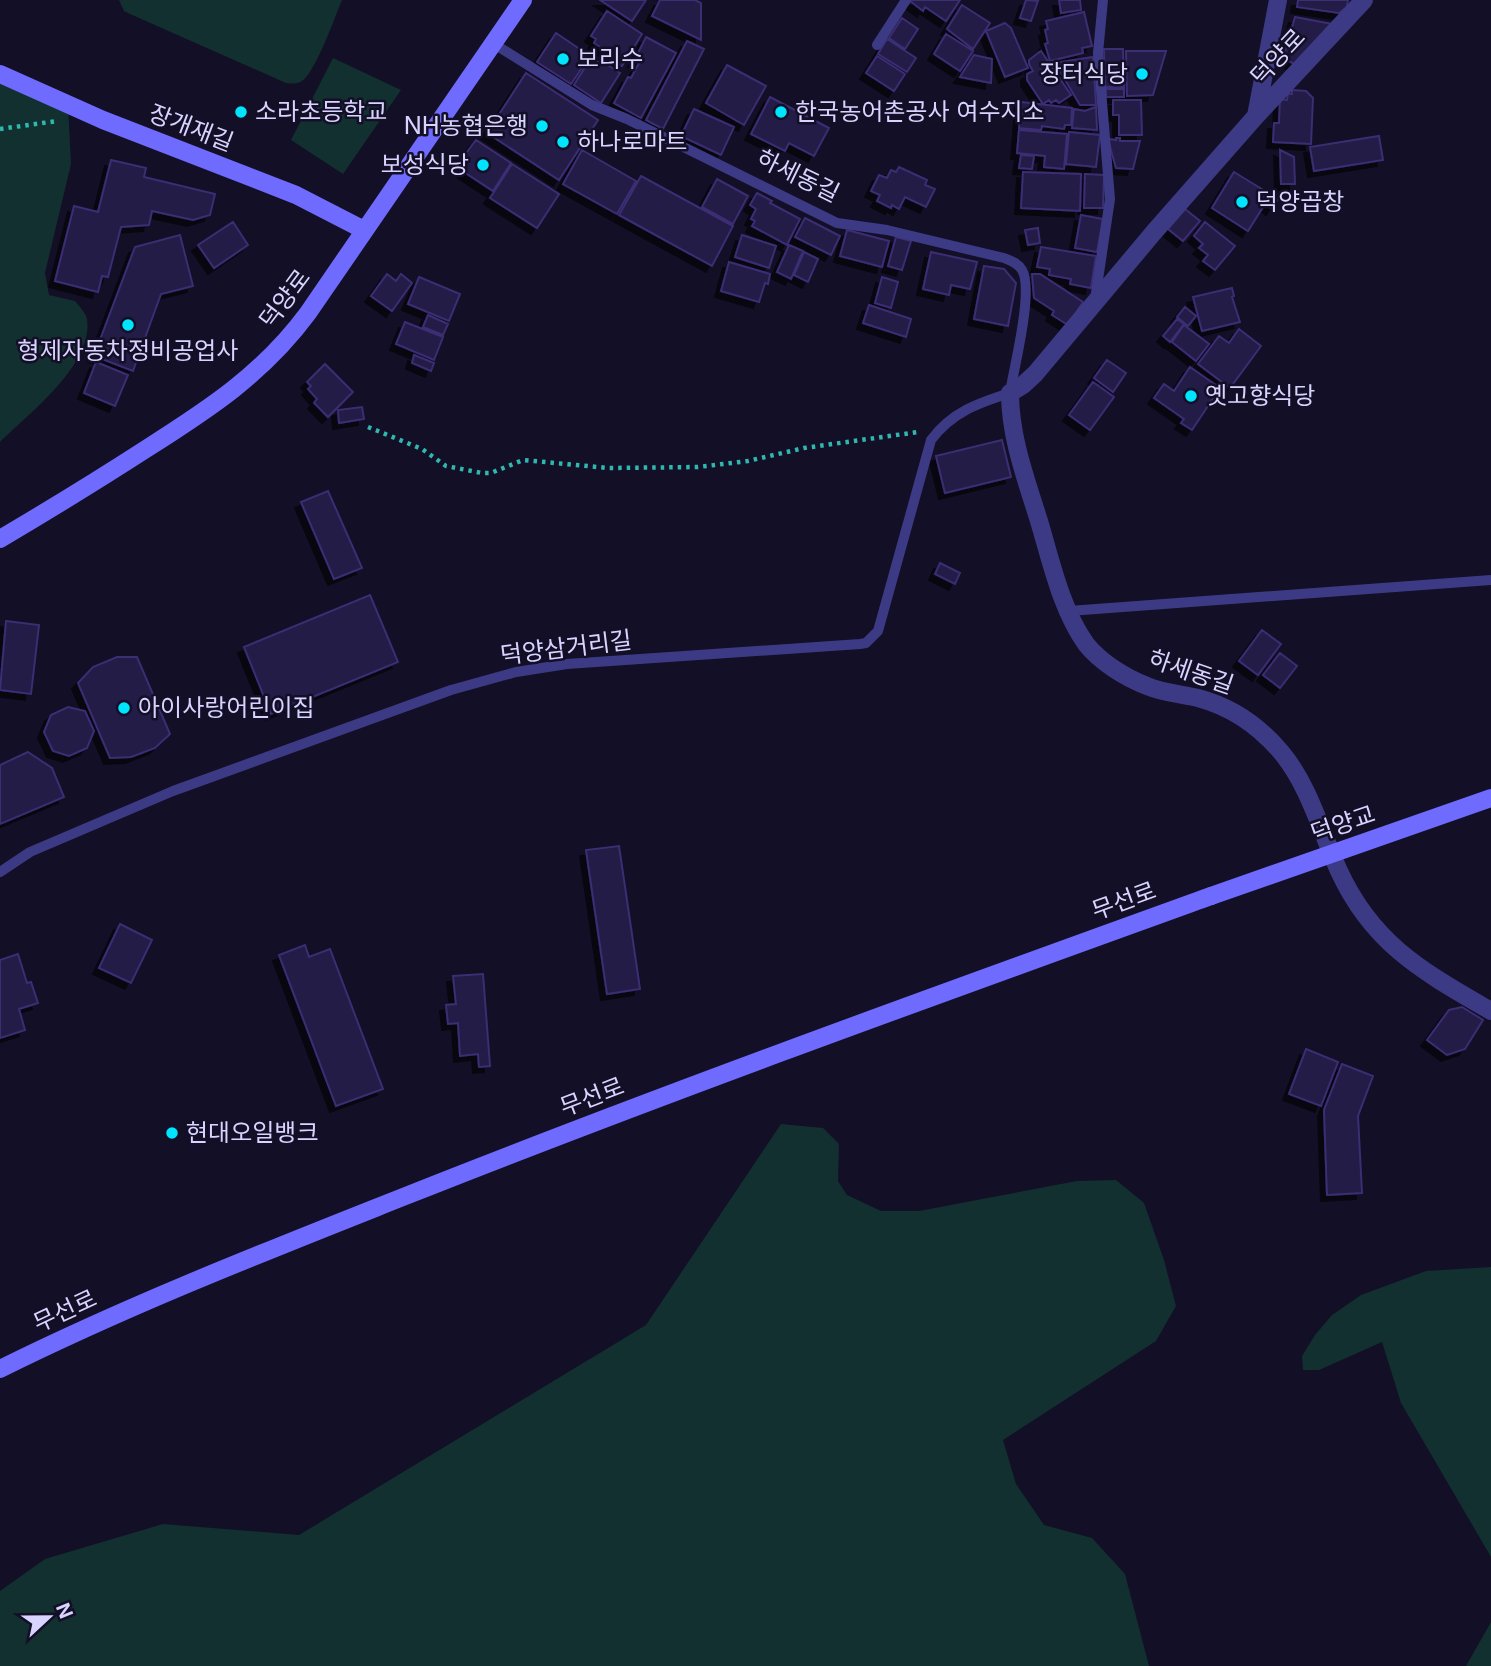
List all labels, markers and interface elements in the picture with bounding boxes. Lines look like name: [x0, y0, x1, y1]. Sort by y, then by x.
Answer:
street label: 덕양로: [1244, 23, 1311, 91]
place label: 보리수: [577, 44, 643, 73]
marker: 보리수: [555, 51, 571, 67]
place label: 장터식당: [1040, 59, 1128, 88]
marker: 장터식당: [1134, 66, 1150, 82]
place label: 소라초등학교: [255, 97, 387, 126]
place label: 한국농어촌공사 여수지소: [795, 97, 1045, 126]
street label: 장개재길: [145, 98, 238, 157]
marker: 소라초등학교: [233, 104, 249, 120]
marker: 한국농어촌공사 여수지소: [773, 104, 789, 120]
place label: NH농협은행: [404, 111, 528, 140]
marker: NH농협은행: [534, 118, 550, 134]
place label: 하나로마트: [577, 127, 687, 156]
marker: 하나로마트: [555, 134, 571, 150]
street label: 하세동길: [752, 143, 844, 208]
place label: 보성식당: [381, 150, 469, 179]
marker: 보성식당: [475, 157, 491, 173]
place label: 덕양곱창: [1256, 187, 1344, 216]
marker: 덕양곱창: [1234, 194, 1250, 210]
street label: 덕양로: [253, 264, 316, 334]
marker: 형제자동차정비공업사: [120, 317, 136, 333]
place label: 형제자동차정비공업사: [18, 336, 238, 365]
place label: 옛고향식당: [1205, 381, 1315, 410]
marker: 옛고향식당: [1183, 388, 1199, 404]
street label: 덕양삼거리길: [498, 625, 633, 670]
street label: 하세동길: [1145, 643, 1238, 700]
place label: 아이사랑어린이집: [138, 693, 315, 722]
marker: 아이사랑어린이집: [116, 700, 132, 716]
street label: 덕양교: [1307, 799, 1379, 848]
street label: 무선로: [1088, 876, 1160, 925]
street label: 무선로: [556, 1071, 628, 1122]
place label: 현대오일뱅크: [186, 1118, 318, 1147]
marker: 현대오일뱅크: [164, 1125, 180, 1141]
street label: 무선로: [29, 1283, 101, 1338]
north arrow: [14, 1582, 84, 1652]
text: N: [51, 1600, 78, 1622]

